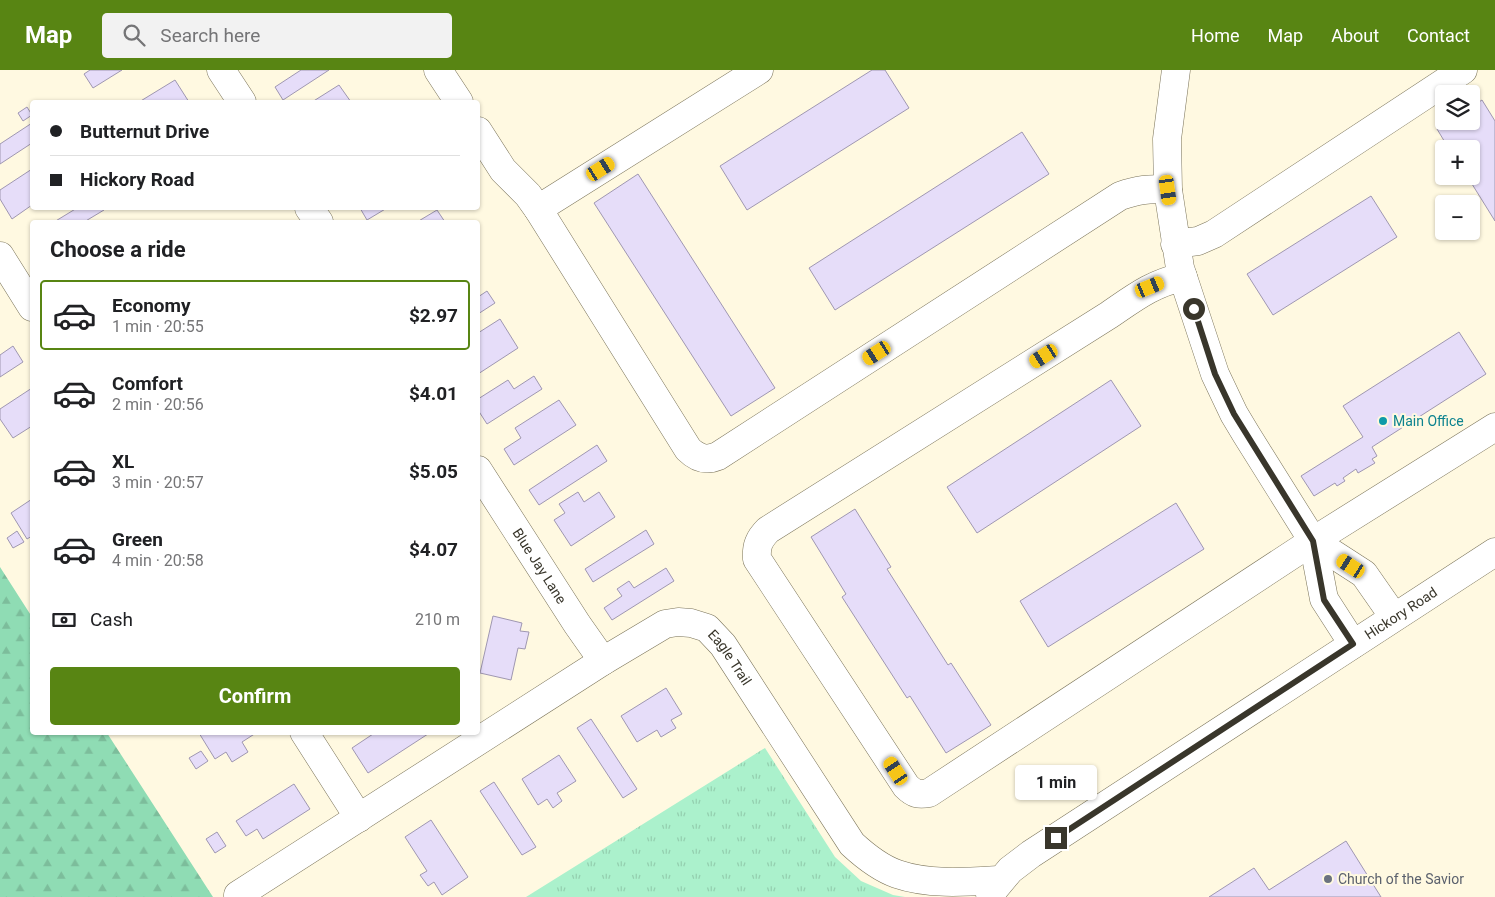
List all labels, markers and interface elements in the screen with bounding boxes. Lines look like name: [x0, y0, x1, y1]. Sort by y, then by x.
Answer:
search box: [102, 13, 452, 58]
text: Map: [25, 21, 72, 49]
icon: search: [120, 21, 148, 49]
text: Search here: [160, 24, 260, 47]
text: Home: [1191, 25, 1240, 46]
text: Map: [1268, 25, 1303, 46]
text: About: [1331, 25, 1379, 46]
text: Contact: [1407, 25, 1470, 46]
map controls: [1435, 85, 1480, 240]
button: layers: [1435, 85, 1480, 130]
text: Butternut Drive: [80, 120, 209, 143]
button: +: [1435, 140, 1480, 185]
car: [584, 155, 617, 183]
text: Hickory Road: [80, 168, 194, 191]
car: [1158, 174, 1177, 206]
button: −: [1435, 195, 1480, 240]
text: Choose a ride: [50, 237, 186, 262]
car: [1133, 274, 1166, 300]
icon: car: [52, 293, 97, 338]
text: Economy: [112, 294, 191, 317]
route start: [1183, 298, 1205, 320]
text: $2.97: [409, 304, 458, 327]
text: 1 min · 20:55: [112, 317, 204, 336]
car: [860, 339, 893, 367]
car: [1027, 342, 1060, 370]
icon: car: [52, 371, 97, 416]
text: Comfort: [112, 372, 183, 395]
text: $4.01: [409, 382, 458, 405]
text: 2 min · 20:56: [112, 395, 204, 414]
place label: Main Office: [1393, 413, 1464, 429]
marker: Main Office: [1377, 415, 1389, 427]
icon: car: [52, 449, 97, 494]
text: XL: [112, 450, 134, 473]
text: $5.05: [409, 460, 458, 483]
text: 3 min · 20:57: [112, 473, 204, 492]
street label: Blue Jay Lane: [510, 525, 570, 607]
icon: car: [52, 527, 97, 572]
text: Green: [112, 528, 163, 551]
text: $4.07: [409, 538, 458, 561]
text: 4 min · 20:58: [112, 551, 204, 570]
car: [1334, 552, 1367, 580]
street label: Hickory Road: [1362, 584, 1440, 643]
icon: cash: [50, 606, 78, 634]
text: Cash: [90, 608, 133, 631]
text: 210 m: [415, 610, 460, 629]
street label: Eagle Trail: [705, 626, 755, 688]
button: Confirm: [50, 667, 460, 725]
car: [881, 754, 910, 788]
callout: 1 min: [1015, 766, 1097, 800]
text: 1 min: [1036, 773, 1076, 792]
route end: [1045, 827, 1067, 849]
place label: Church of the Savior: [1338, 871, 1464, 887]
marker: Church of the Savior: [1322, 873, 1334, 885]

